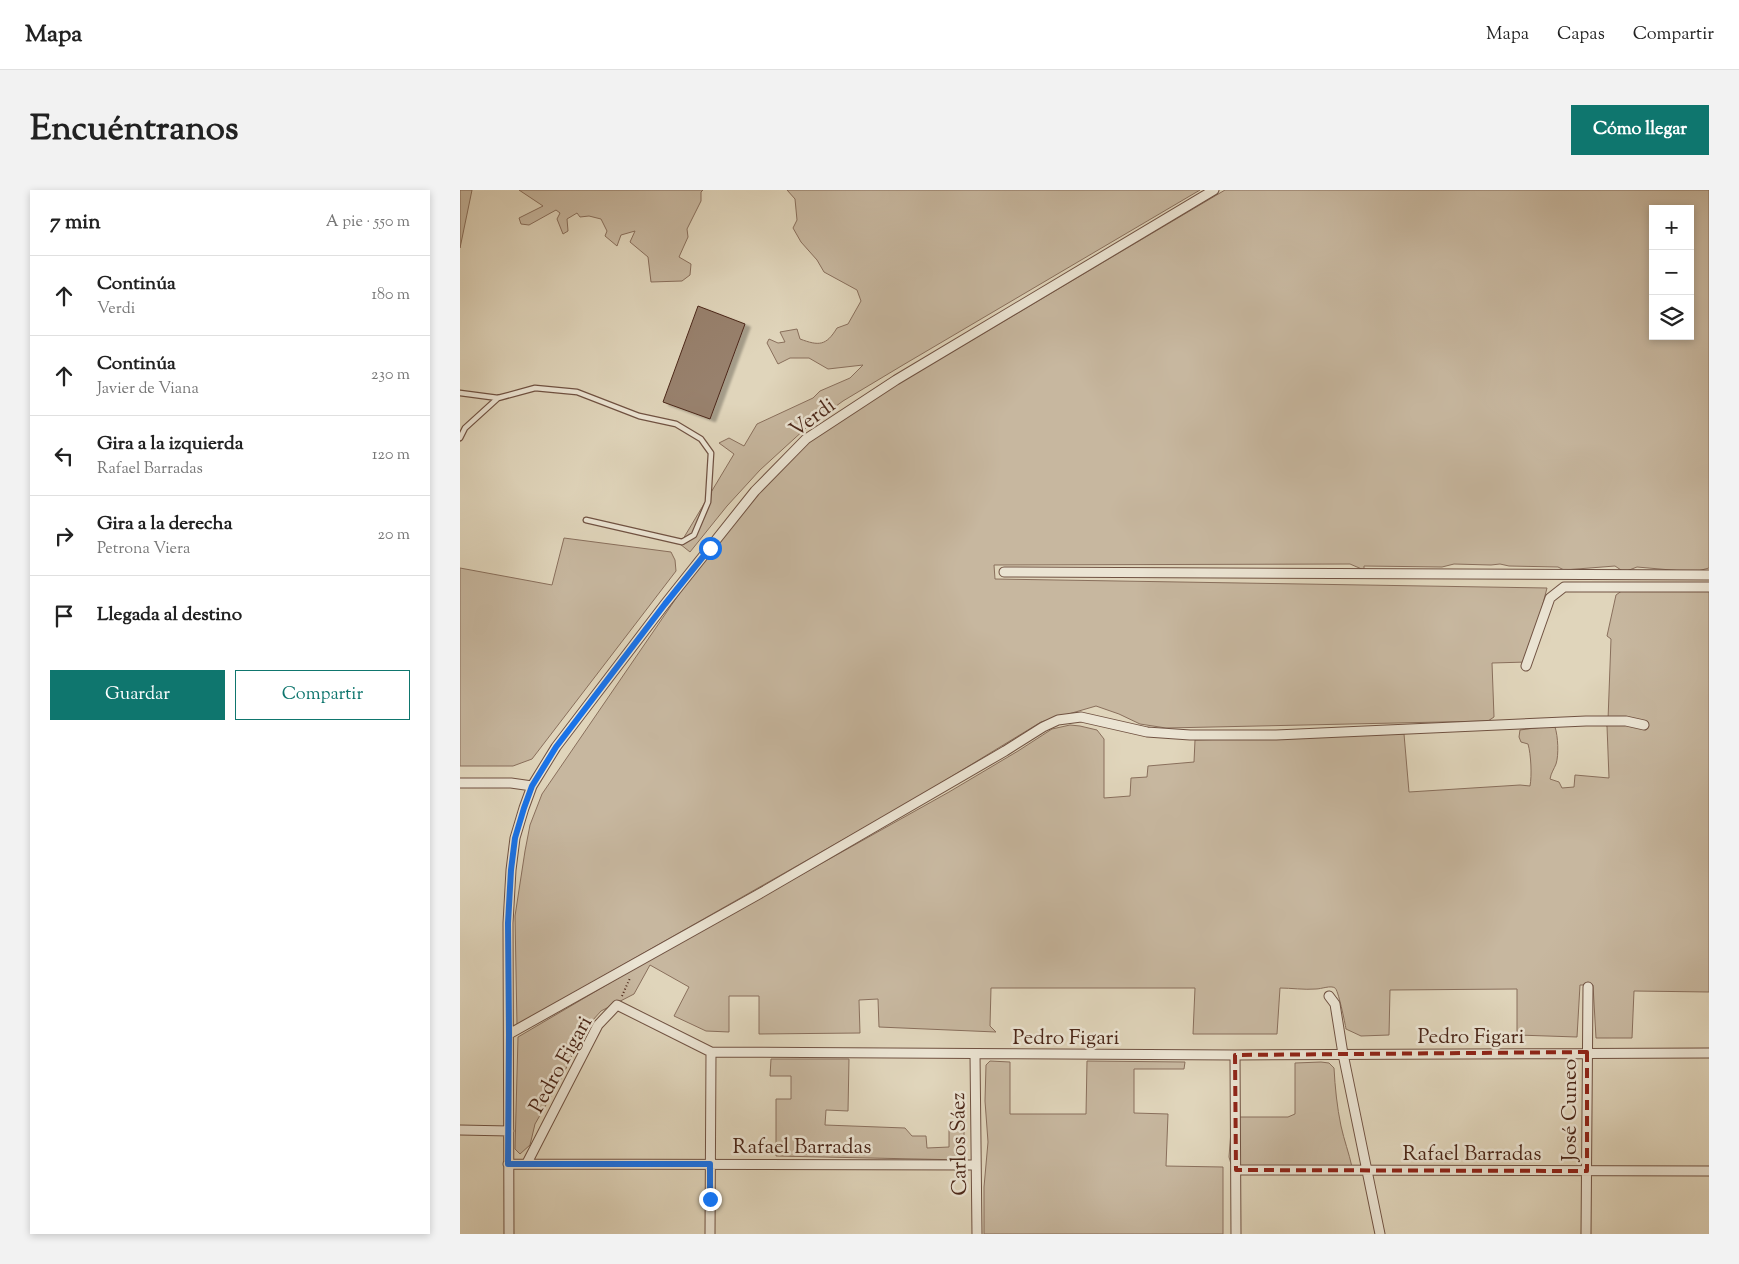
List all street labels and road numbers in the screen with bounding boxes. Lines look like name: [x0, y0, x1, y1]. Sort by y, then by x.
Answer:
street label: Verdi: [784, 392, 842, 446]
street label: Pedro Figari: [523, 1011, 601, 1119]
street label: Pedro Figari: [1418, 1023, 1524, 1053]
street label: Pedro Figari: [1013, 1024, 1119, 1054]
street label: José Cuneo: [1556, 1059, 1586, 1162]
street label: Carlos Sáez: [944, 1092, 976, 1196]
street label: Rafael Barradas: [733, 1133, 871, 1163]
street label: Rafael Barradas: [1403, 1140, 1541, 1170]

